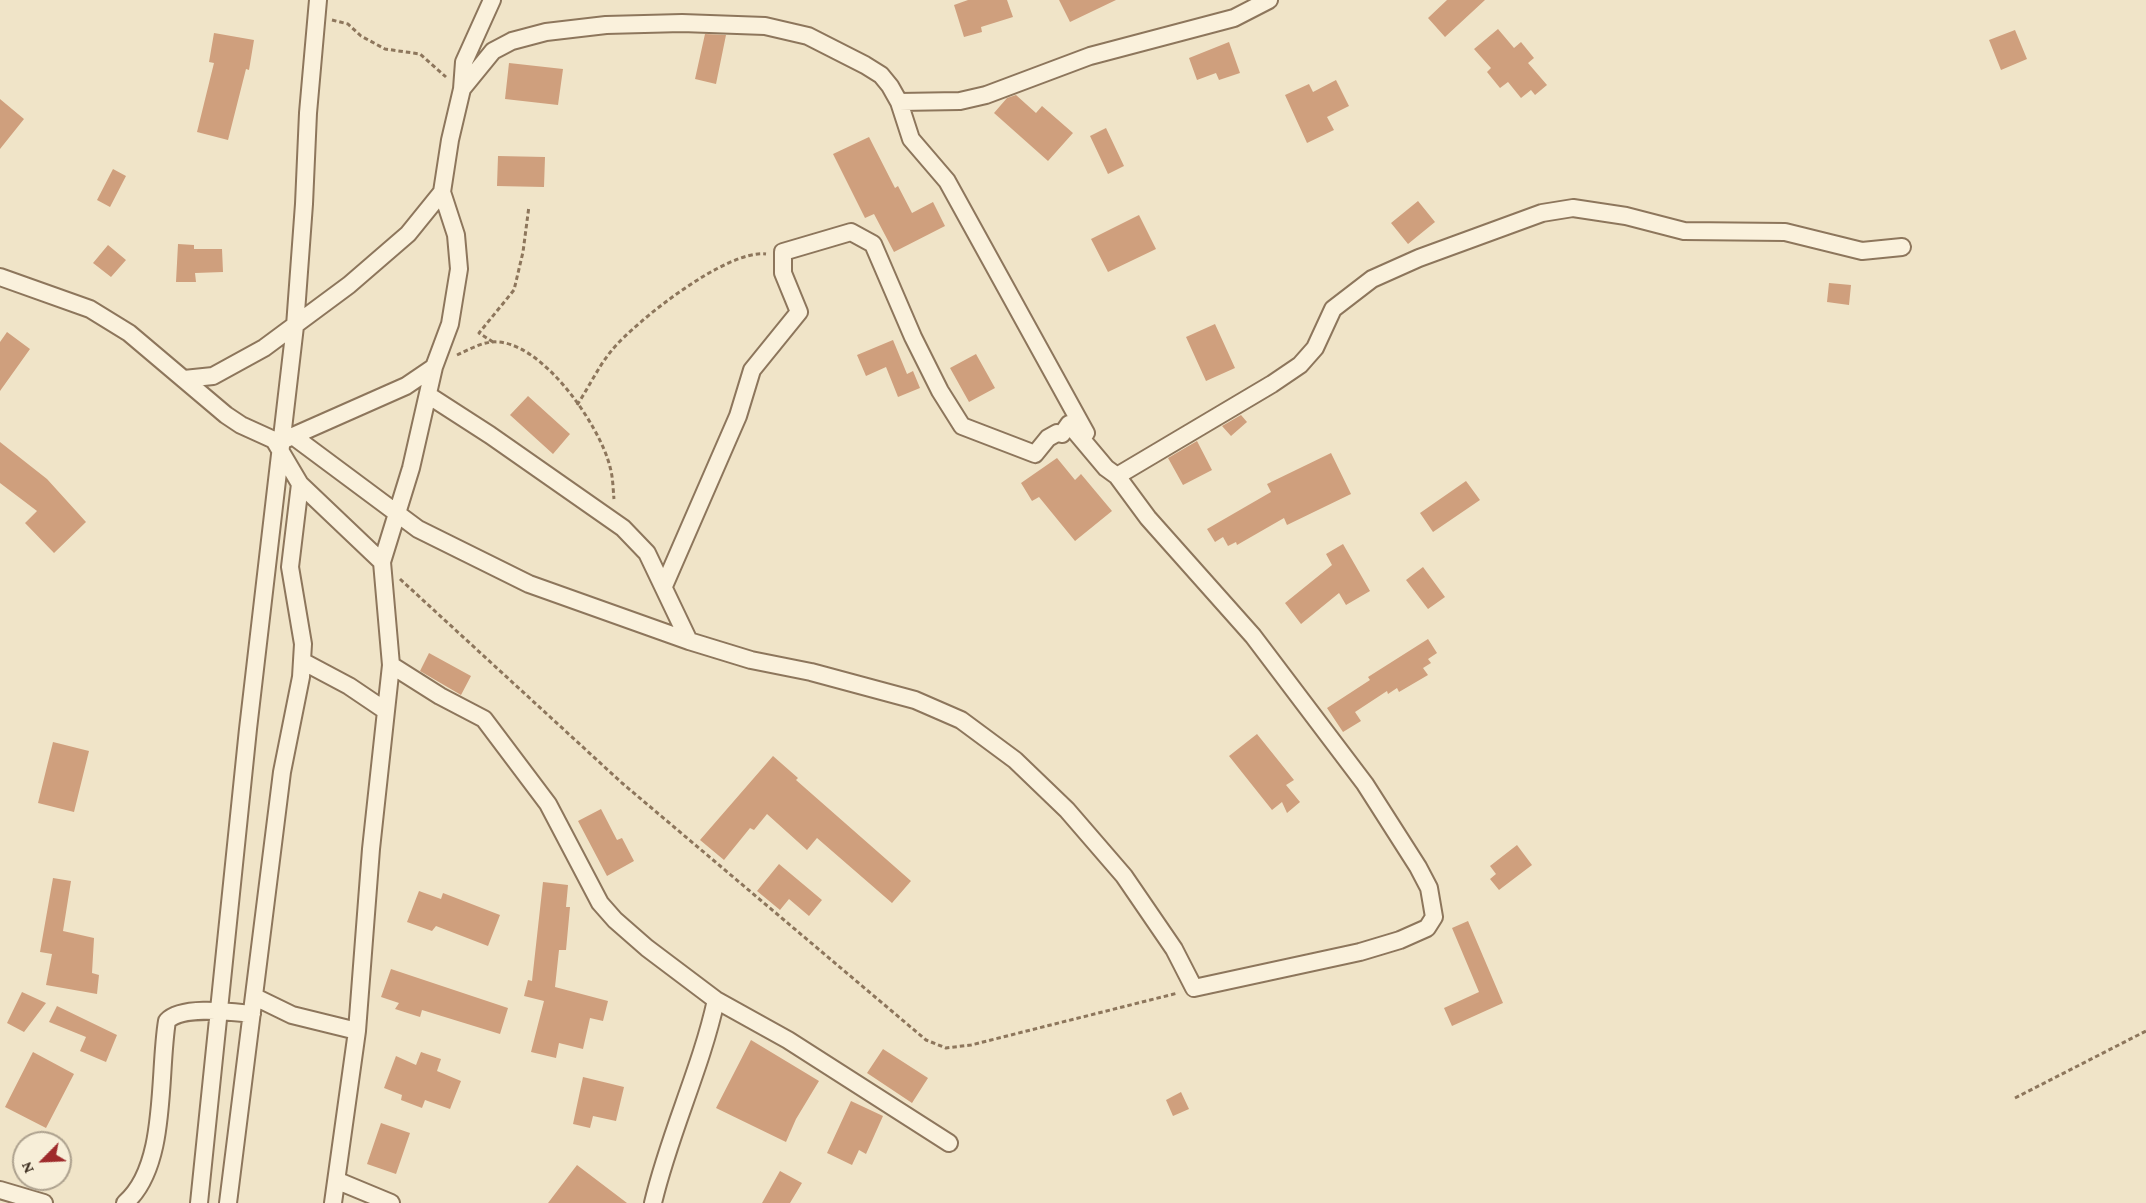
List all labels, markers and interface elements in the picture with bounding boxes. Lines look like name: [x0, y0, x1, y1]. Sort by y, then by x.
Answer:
north arrow: [12, 1131, 72, 1191]
text: N: [17, 1159, 37, 1176]

